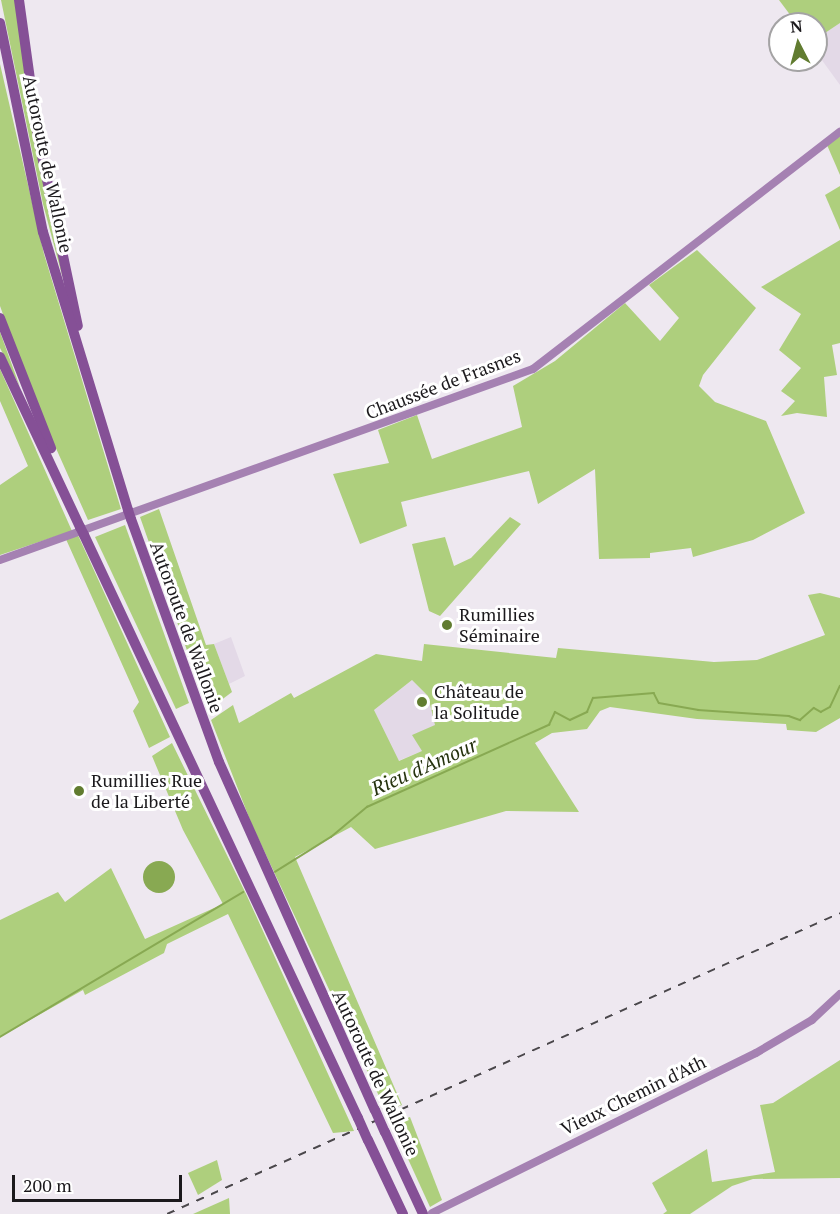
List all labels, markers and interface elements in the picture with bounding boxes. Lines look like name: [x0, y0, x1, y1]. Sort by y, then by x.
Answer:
north arrow: [768, 12, 828, 72]
text: N: [789, 15, 804, 38]
street label: Autoroute de Wallonie: [19, 73, 77, 255]
street label: Chaussée de Frasnes: [362, 344, 524, 424]
street label: Autoroute de Wallonie: [146, 538, 228, 716]
place label: Rumillies Séminaire: [459, 604, 540, 646]
marker: Rumillies Séminaire: [440, 618, 454, 632]
place label: Château de la Solitude: [434, 681, 524, 724]
marker: Château de la Solitude: [415, 695, 429, 709]
water label: Rieu d'Amour: [367, 732, 481, 800]
place label: Rumillies Rue de la Liberté: [91, 770, 202, 812]
marker: Rumillies Rue de la Liberté: [72, 784, 86, 798]
street label: Autoroute de Wallonie: [328, 987, 424, 1159]
street label: Vieux Chemin d'Ath: [557, 1051, 709, 1139]
scale bar: [15, 1163, 184, 1201]
text: 200 m: [23, 1173, 72, 1197]

